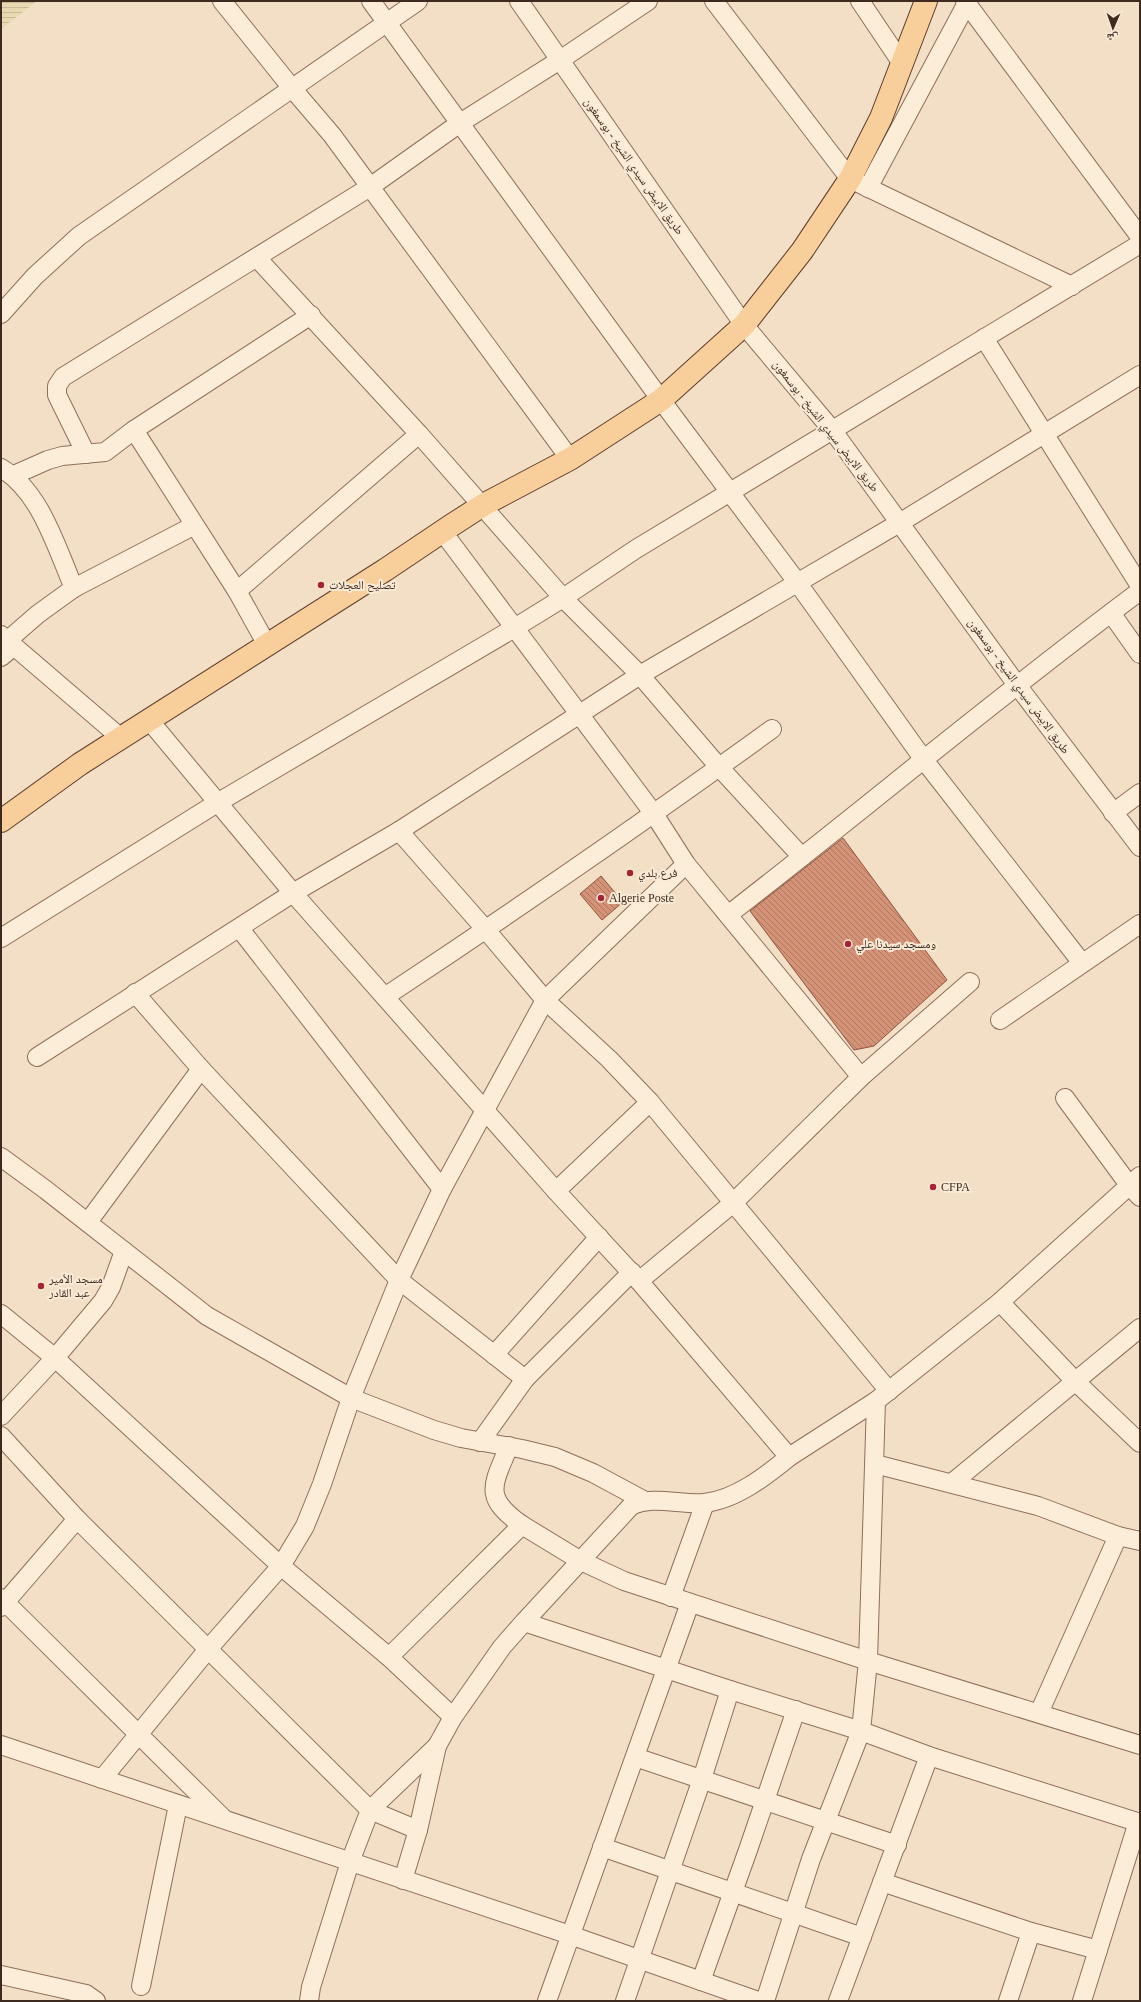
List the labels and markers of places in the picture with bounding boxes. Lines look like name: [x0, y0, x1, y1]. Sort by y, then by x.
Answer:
place label: تصليح العجلات: [329, 578, 396, 592]
marker: تصليح العجلات: [316, 580, 326, 590]
place label: فرع بلدي: [638, 866, 677, 883]
marker: فرع بلدي: [625, 868, 635, 878]
place label: Algerie Poste: [609, 891, 674, 905]
marker: Algerie Poste: [596, 893, 606, 903]
place label: ومسجد سيدنا علي: [856, 937, 936, 954]
marker: ومسجد سيدنا علي: [843, 939, 853, 949]
place label: CFPA: [941, 1180, 970, 1194]
marker: CFPA: [928, 1182, 938, 1192]
place label: مسجد الأمير عبد القادر: [48, 1272, 103, 1300]
marker: مسجد الأمير عبد القادر: [36, 1281, 46, 1291]

